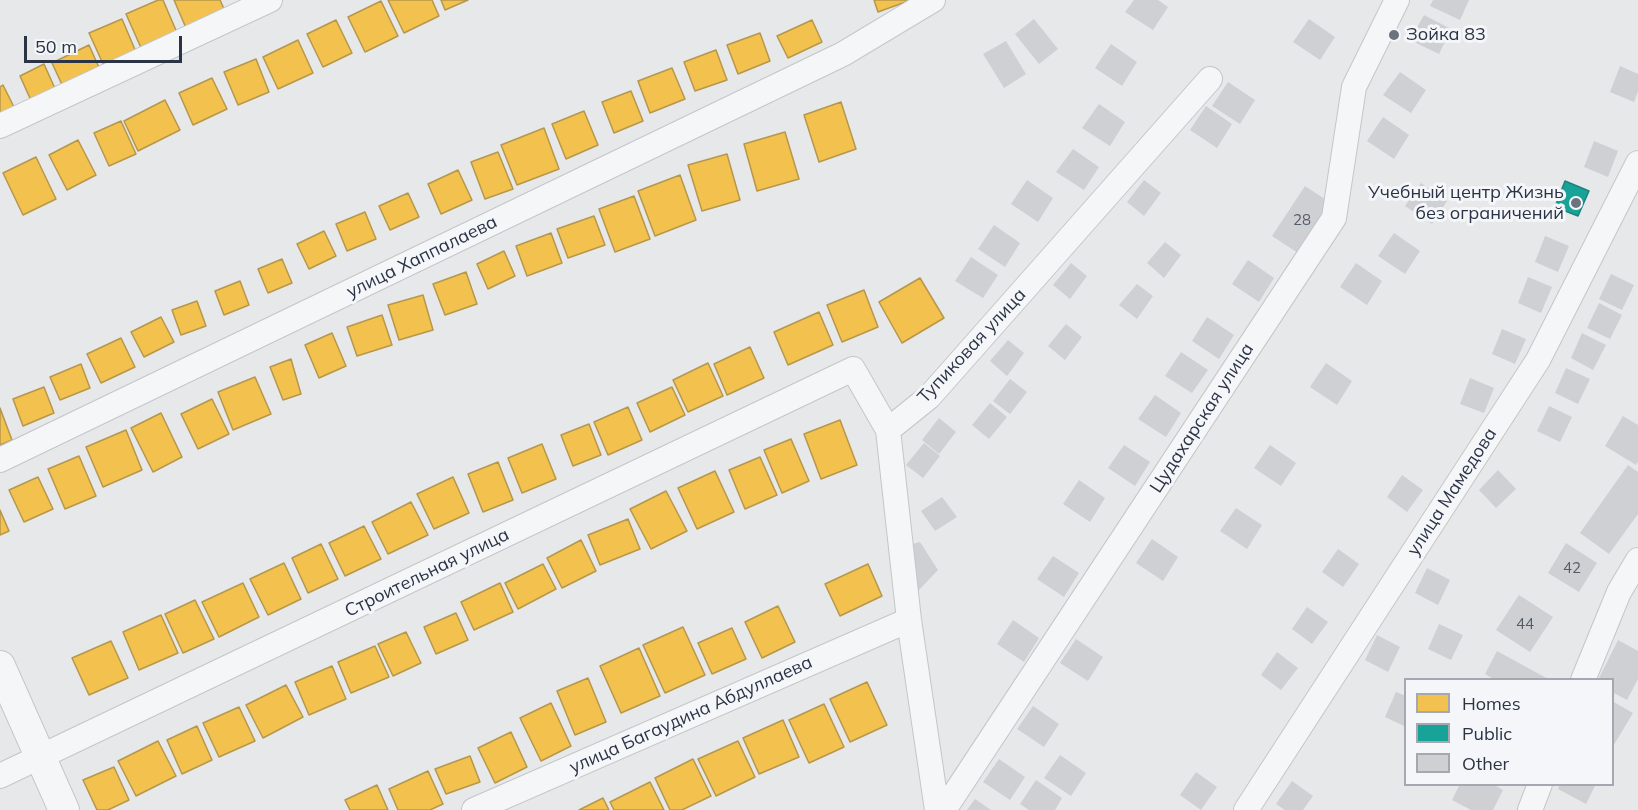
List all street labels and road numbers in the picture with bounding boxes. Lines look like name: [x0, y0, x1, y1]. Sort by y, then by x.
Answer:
street label: улица Хаппалаева: [343, 211, 501, 303]
street label: Тупиковая улица: [913, 284, 1031, 408]
street label: Цудахарская улица: [1146, 339, 1258, 497]
street label: улица Мамедова: [1403, 424, 1501, 560]
street label: Строительная улица: [341, 524, 513, 622]
street label: улица Багаудина Абдуллаева: [566, 652, 816, 778]

